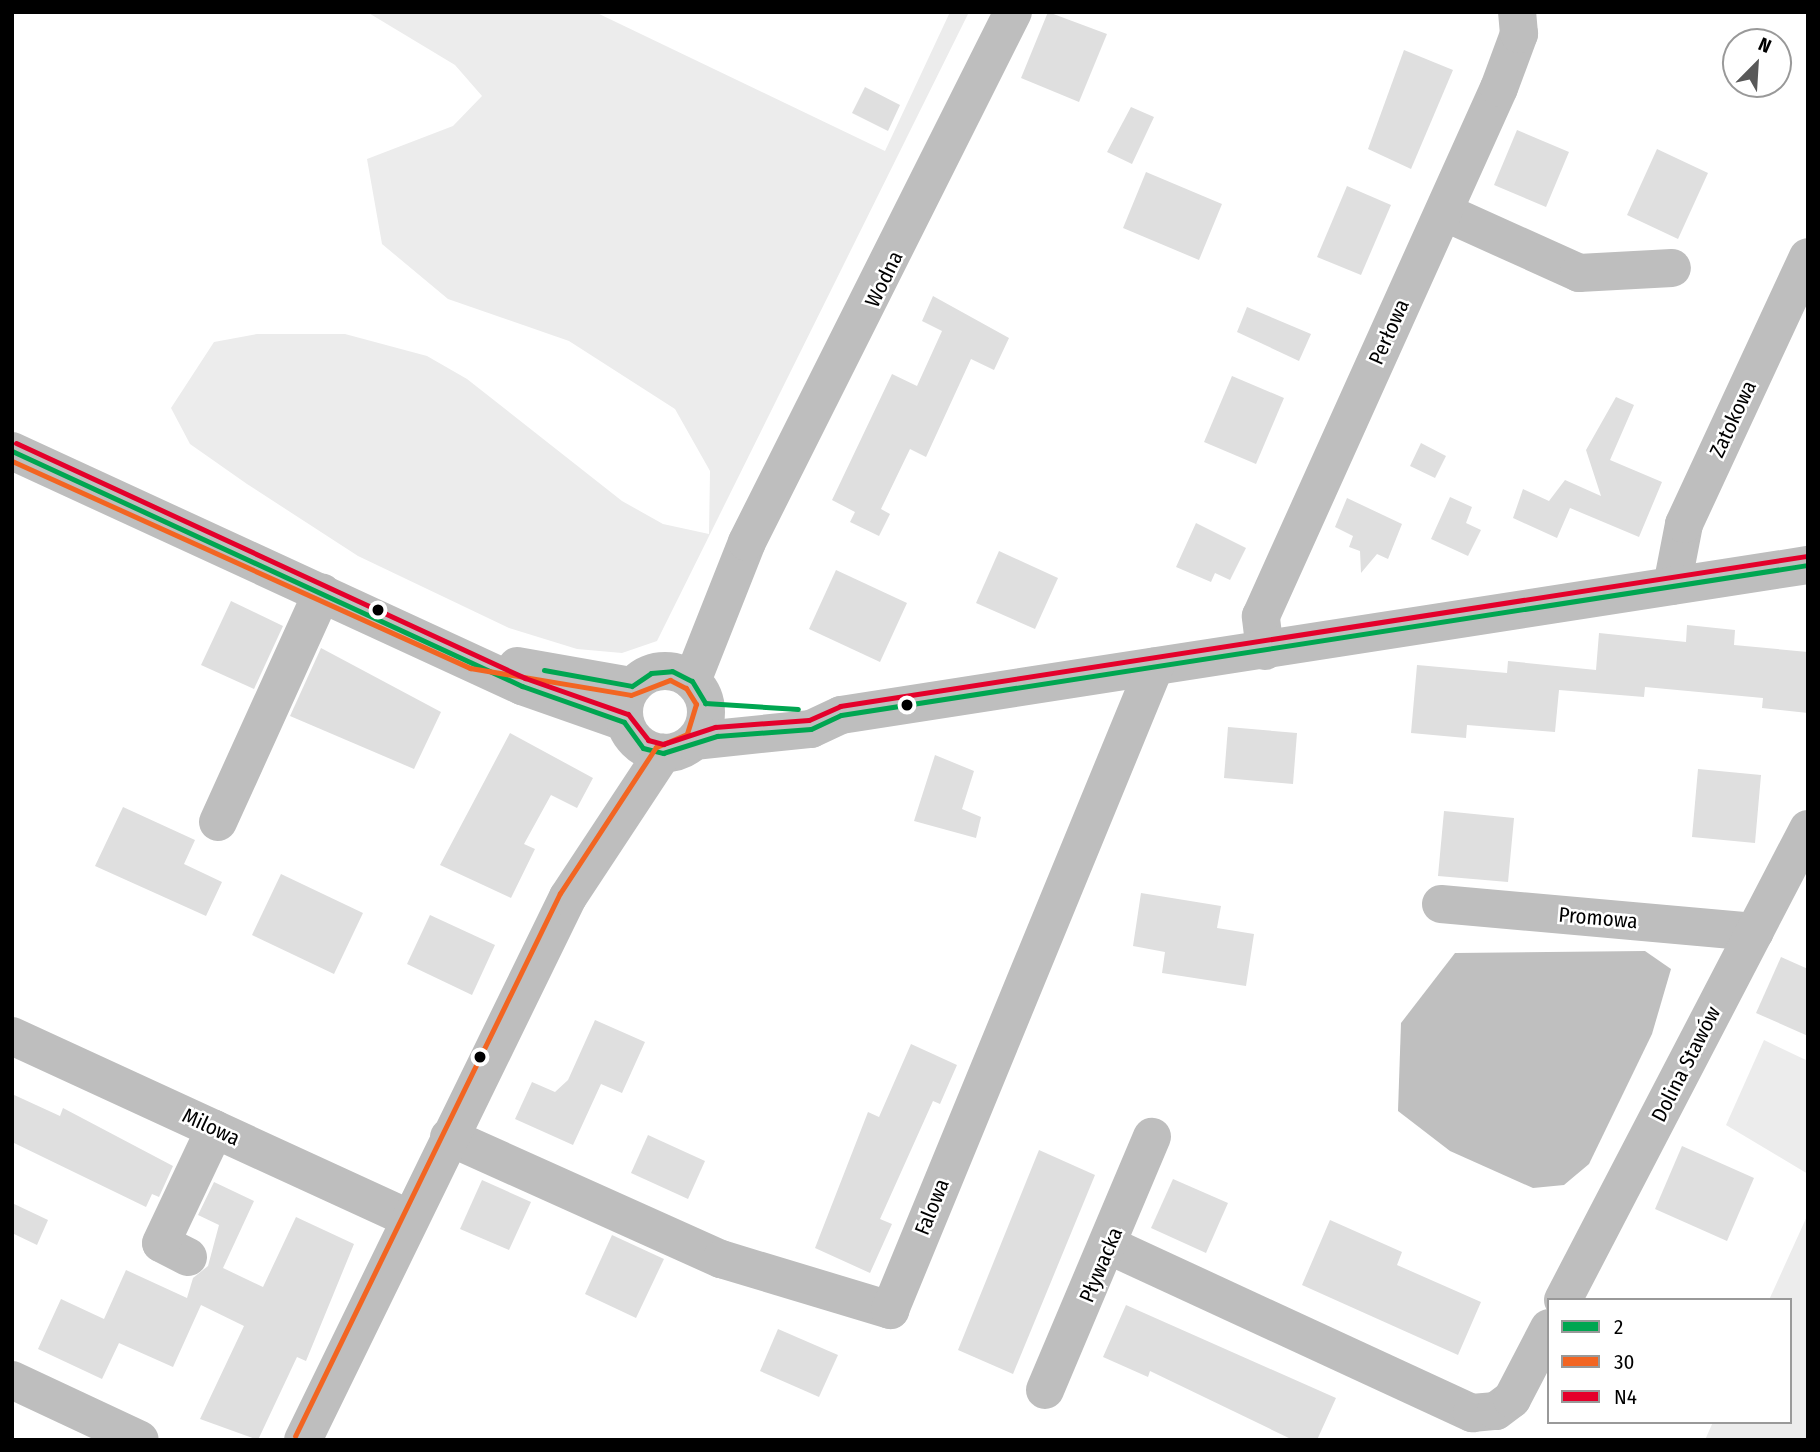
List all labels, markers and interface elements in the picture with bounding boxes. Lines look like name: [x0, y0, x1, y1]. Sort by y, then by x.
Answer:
north arrow: [1722, 28, 1792, 98]
text: N: [1755, 32, 1775, 58]
street label: Wodna: [860, 247, 908, 311]
street label: Perłowa: [1364, 295, 1414, 369]
street label: Zatokowa: [1704, 377, 1762, 461]
unlabelled marker: [371, 603, 385, 617]
unlabelled marker: [900, 698, 914, 712]
street label: Promowa: [1557, 902, 1639, 934]
street label: Dolina Stawów: [1646, 1002, 1726, 1126]
unlabelled marker: [473, 1050, 487, 1064]
street label: Milowa: [178, 1103, 244, 1151]
street label: Falowa: [909, 1175, 955, 1239]
street label: Pływacka: [1074, 1224, 1128, 1306]
legend: [1547, 1298, 1792, 1424]
text: 2: [1614, 1314, 1623, 1340]
text: 30: [1614, 1349, 1634, 1375]
text: N4: [1614, 1384, 1637, 1410]

